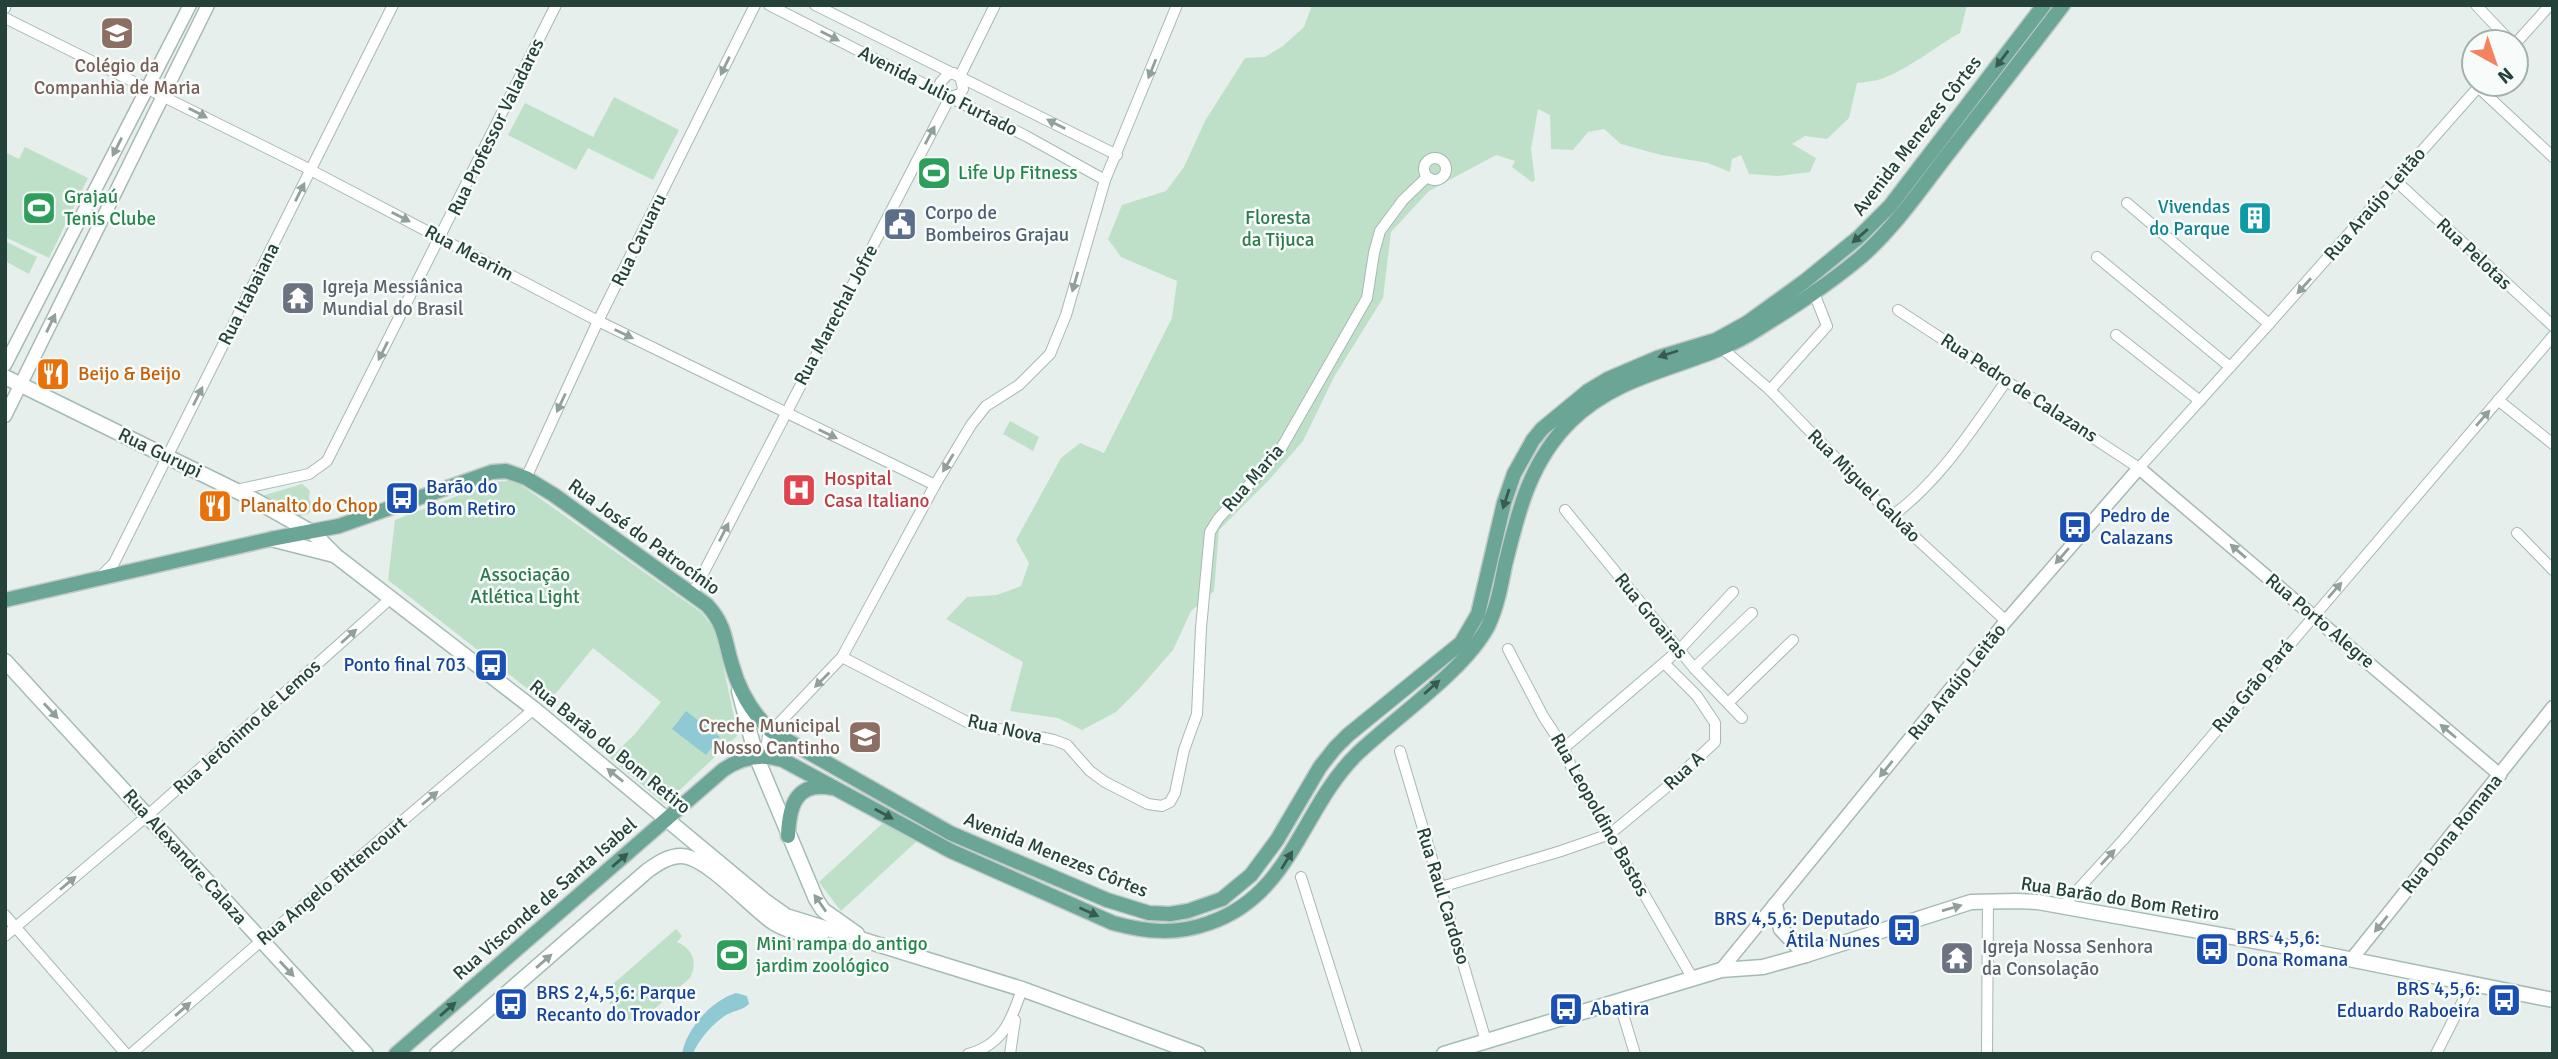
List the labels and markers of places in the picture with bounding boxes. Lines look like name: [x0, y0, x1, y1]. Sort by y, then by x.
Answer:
school or university icon: Colégio da Companhia de Maria: [98, 14, 136, 52]
place label: Colégio da Companhia de Maria: [34, 54, 200, 100]
sports icon: Life Up Fitness: [915, 154, 953, 192]
place label: Life Up Fitness: [958, 161, 1078, 185]
place label: Grajaú Tenis Clube: [64, 185, 156, 231]
sports icon: Grajaú Tenis Clube: [20, 189, 58, 227]
place label: Vivendas do Parque: [2149, 195, 2230, 241]
building icon: Vivendas do Parque: [2236, 199, 2274, 237]
place label: Corpo de Bombeiros Grajau: [925, 201, 1069, 247]
public building icon: Corpo de Bombeiros Grajau: [881, 205, 919, 243]
place label: Igreja Messiânica Mundial do Brasil: [322, 275, 464, 321]
temple icon: Igreja Messiânica Mundial do Brasil: [279, 279, 317, 317]
restaurant icon: Beijo & Beijo: [34, 355, 72, 393]
place label: Beijo & Beijo: [78, 362, 181, 386]
place label: Hospital Casa Italiano: [824, 467, 930, 513]
hospital icon: Hospital Casa Italiano: [780, 471, 818, 509]
place label: Barão do Bom Retiro: [426, 475, 516, 521]
bus stop icon: Barão do Bom Retiro: [383, 479, 421, 517]
restaurant icon: Planalto do Chop: [196, 487, 234, 525]
place label: Planalto do Chop: [240, 494, 378, 518]
place label: Pedro de Calazans: [2100, 504, 2173, 550]
bus stop icon: Pedro de Calazans: [2056, 508, 2094, 546]
bus stop icon: Ponto final 703: [472, 646, 510, 684]
place label: Ponto final 703: [343, 653, 466, 677]
place label: Creche Municipal Nosso Cantinho: [699, 714, 840, 760]
school or university icon: Creche Municipal Nosso Cantinho: [846, 718, 884, 756]
place label: BRS 4,5,6: Deputado Átila Nunes: [1714, 907, 1880, 953]
bus stop icon: BRS 4,5,6: Deputado Átila Nunes: [1885, 911, 1923, 949]
place label: BRS 4,5,6: Dona Romana: [2236, 926, 2348, 972]
bus stop icon: BRS 4,5,6: Dona Romana: [2193, 930, 2231, 968]
place label: Mini rampa do antigo jardim zoológico: [756, 932, 928, 978]
place label: Igreja Nossa Senhora da Consolação: [1982, 935, 2153, 981]
sports icon: Mini rampa do antigo jardim zoológico: [713, 936, 751, 974]
temple icon: Igreja Nossa Senhora da Consolação: [1938, 939, 1976, 977]
place label: BRS 4,5,6: Eduardo Raboeira: [2336, 977, 2480, 1023]
place label: BRS 2,4,5,6: Parque Recanto do Trovador: [536, 981, 700, 1027]
bus stop icon: BRS 4,5,6: Eduardo Raboeira: [2485, 981, 2523, 1019]
bus stop icon: BRS 2,4,5,6: Parque Recanto do Trovador: [492, 985, 530, 1023]
bus stop icon: Abatira: [1547, 990, 1585, 1028]
place label: Abatira: [1590, 997, 1650, 1021]

